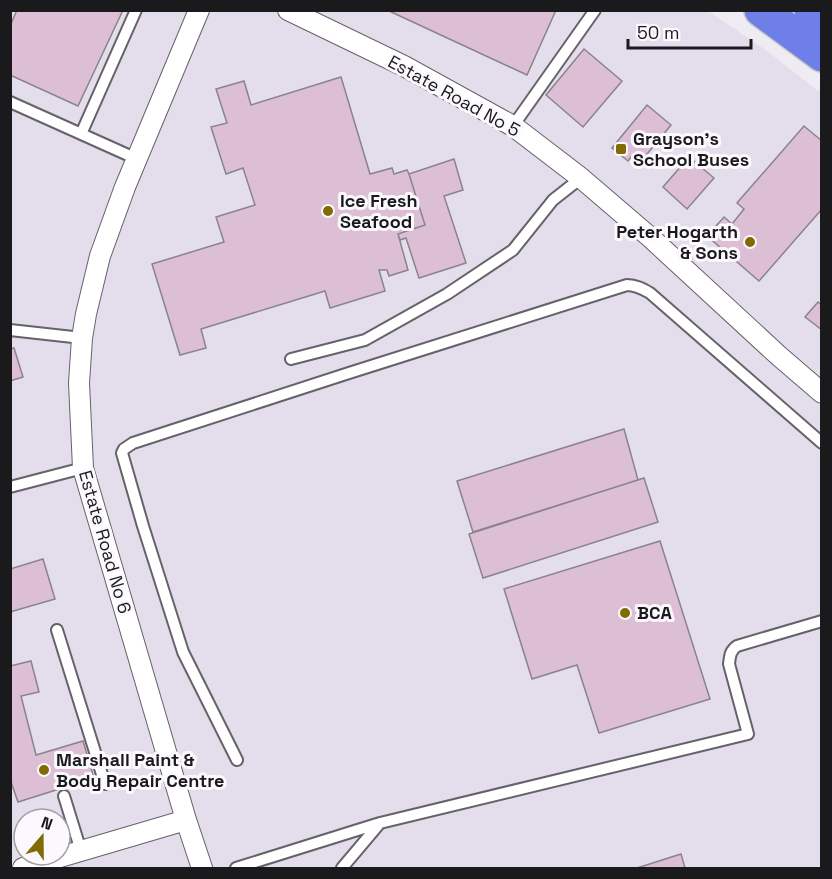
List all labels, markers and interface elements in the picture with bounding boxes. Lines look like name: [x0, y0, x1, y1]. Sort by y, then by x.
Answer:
scale bar: [628, 12, 751, 50]
text: 50 m: [637, 21, 679, 44]
street label: Estate Road No 5: [384, 50, 525, 141]
place label: Grayson's School Buses: [633, 127, 749, 171]
marker: Grayson's School Buses: [614, 142, 628, 156]
place label: Ice Fresh Seafood: [340, 189, 418, 233]
marker: Ice Fresh Seafood: [321, 204, 335, 218]
place label: Peter Hogarth & Sons: [616, 220, 738, 264]
marker: Peter Hogarth & Sons: [743, 235, 757, 249]
street label: Estate Road No 6: [74, 467, 137, 616]
place label: BCA: [637, 601, 672, 624]
marker: BCA: [618, 606, 632, 620]
place label: Marshall Paint & Body Repair Centre: [56, 748, 224, 792]
marker: Marshall Paint & Body Repair Centre: [37, 763, 51, 777]
north arrow: [12, 807, 72, 867]
text: N: [38, 812, 56, 835]

